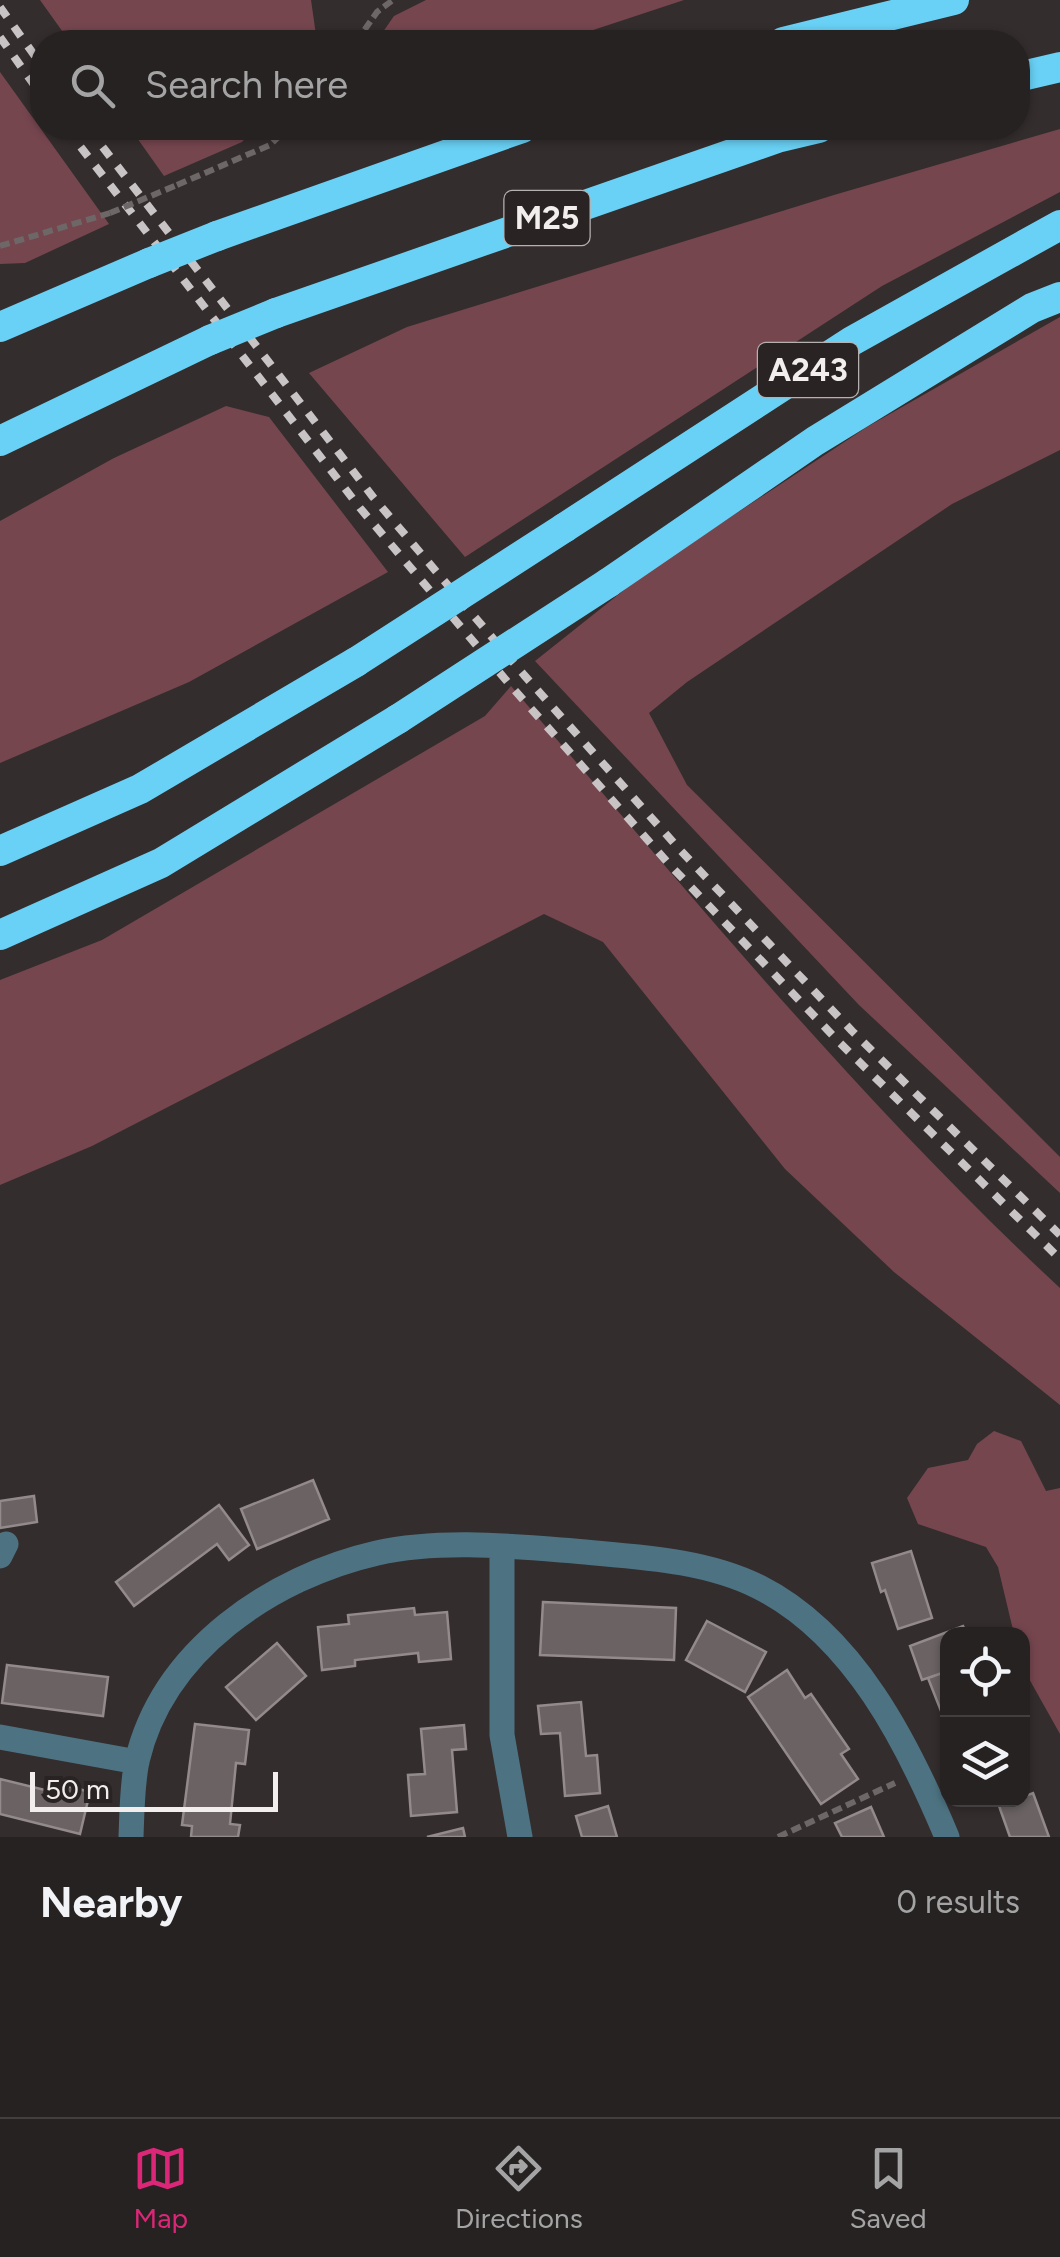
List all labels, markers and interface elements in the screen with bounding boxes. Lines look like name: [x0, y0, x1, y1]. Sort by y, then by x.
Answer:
search box: [30, 30, 1030, 140]
icon: search: [65, 58, 120, 113]
text: Search here: [145, 62, 348, 108]
road number: M25: [504, 191, 590, 245]
road number: A243: [758, 343, 858, 397]
map controls: [940, 1627, 1030, 1807]
button: locate: [940, 1627, 1030, 1717]
button: layers: [940, 1717, 1030, 1807]
scale bar: [30, 1767, 278, 1812]
text: 50 m: [45, 1772, 110, 1806]
text: Nearby: [40, 1877, 182, 1928]
text: 0 results: [896, 1883, 1020, 1921]
tab: Map: [133, 2141, 188, 2235]
tab: Directions: [455, 2141, 583, 2235]
tab: Saved: [849, 2141, 927, 2235]

